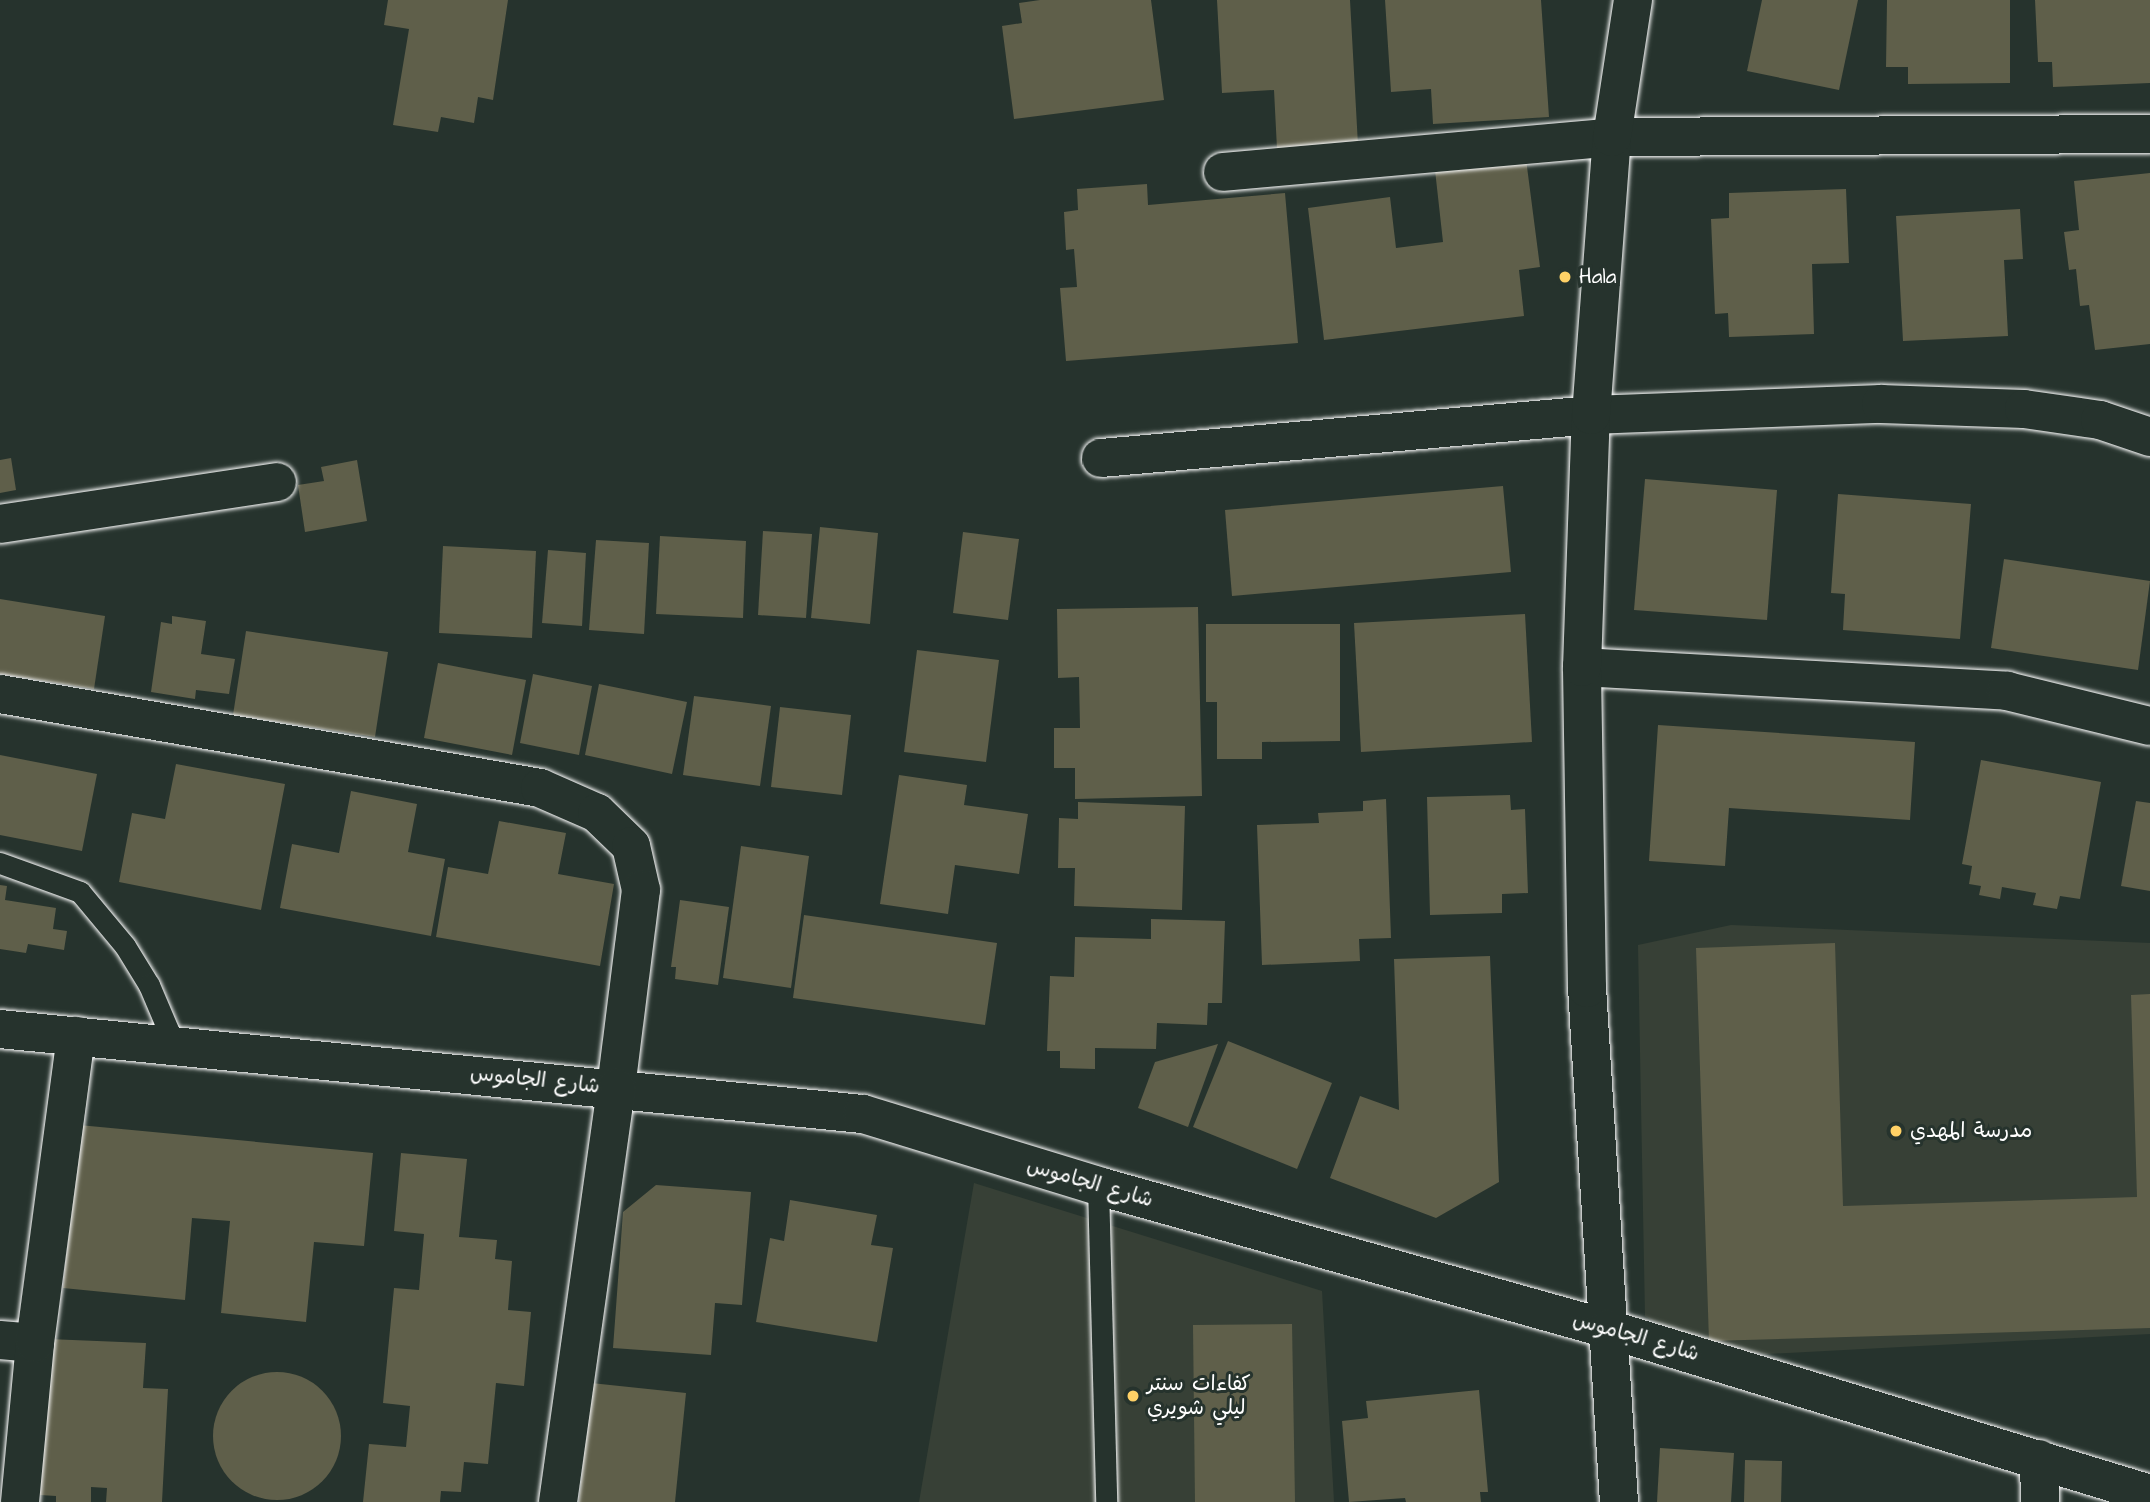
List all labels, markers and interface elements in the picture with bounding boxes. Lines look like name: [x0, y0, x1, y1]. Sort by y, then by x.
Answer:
place label: Hala: [1579, 264, 1616, 290]
marker: Hala: [1557, 269, 1573, 285]
street label: شارع الجاموس: [469, 1061, 601, 1099]
place label: مدرسة المهدي: [1910, 1118, 2032, 1144]
marker: مدرسة المهدي: [1888, 1123, 1904, 1139]
street label: شارع الجاموس: [1024, 1153, 1156, 1213]
street label: شارع الجاموس: [1570, 1307, 1702, 1367]
place label: كفاءات سنتر ليلي شويري: [1147, 1371, 1251, 1421]
marker: كفاءات سنتر ليلي شويري: [1125, 1388, 1141, 1404]

